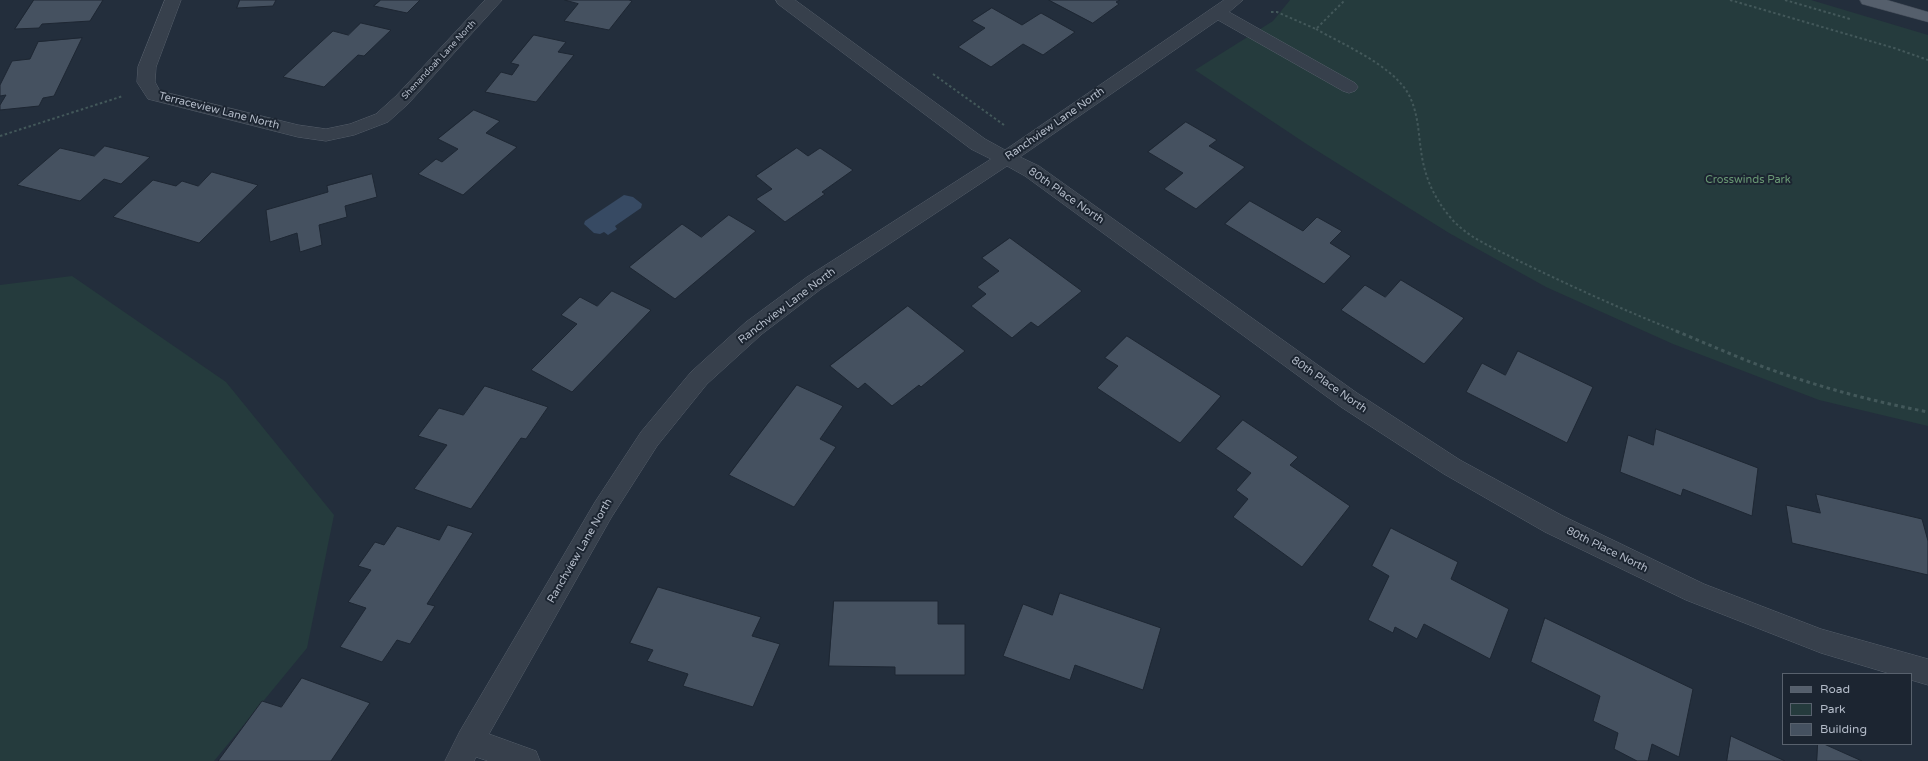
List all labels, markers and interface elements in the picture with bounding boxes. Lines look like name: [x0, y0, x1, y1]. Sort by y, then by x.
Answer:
street label: Shenandoah Lane North: [400, 18, 478, 102]
street label: Ranchview Lane North: [1003, 85, 1107, 163]
street label: Terraceview Lane North: [157, 90, 281, 132]
street label: 80th Place North: [1026, 165, 1106, 227]
park label: Crosswinds Park: [1705, 173, 1791, 187]
street label: Ranchview Lane North: [736, 265, 838, 347]
street label: 80th Place North: [1289, 354, 1369, 416]
street label: Ranchview Lane North: [545, 496, 615, 606]
street label: 80th Place North: [1564, 525, 1650, 575]
legend: [1782, 673, 1912, 745]
text: Road: [1820, 682, 1850, 696]
text: Park: [1820, 702, 1846, 716]
text: Building: [1820, 722, 1867, 736]

